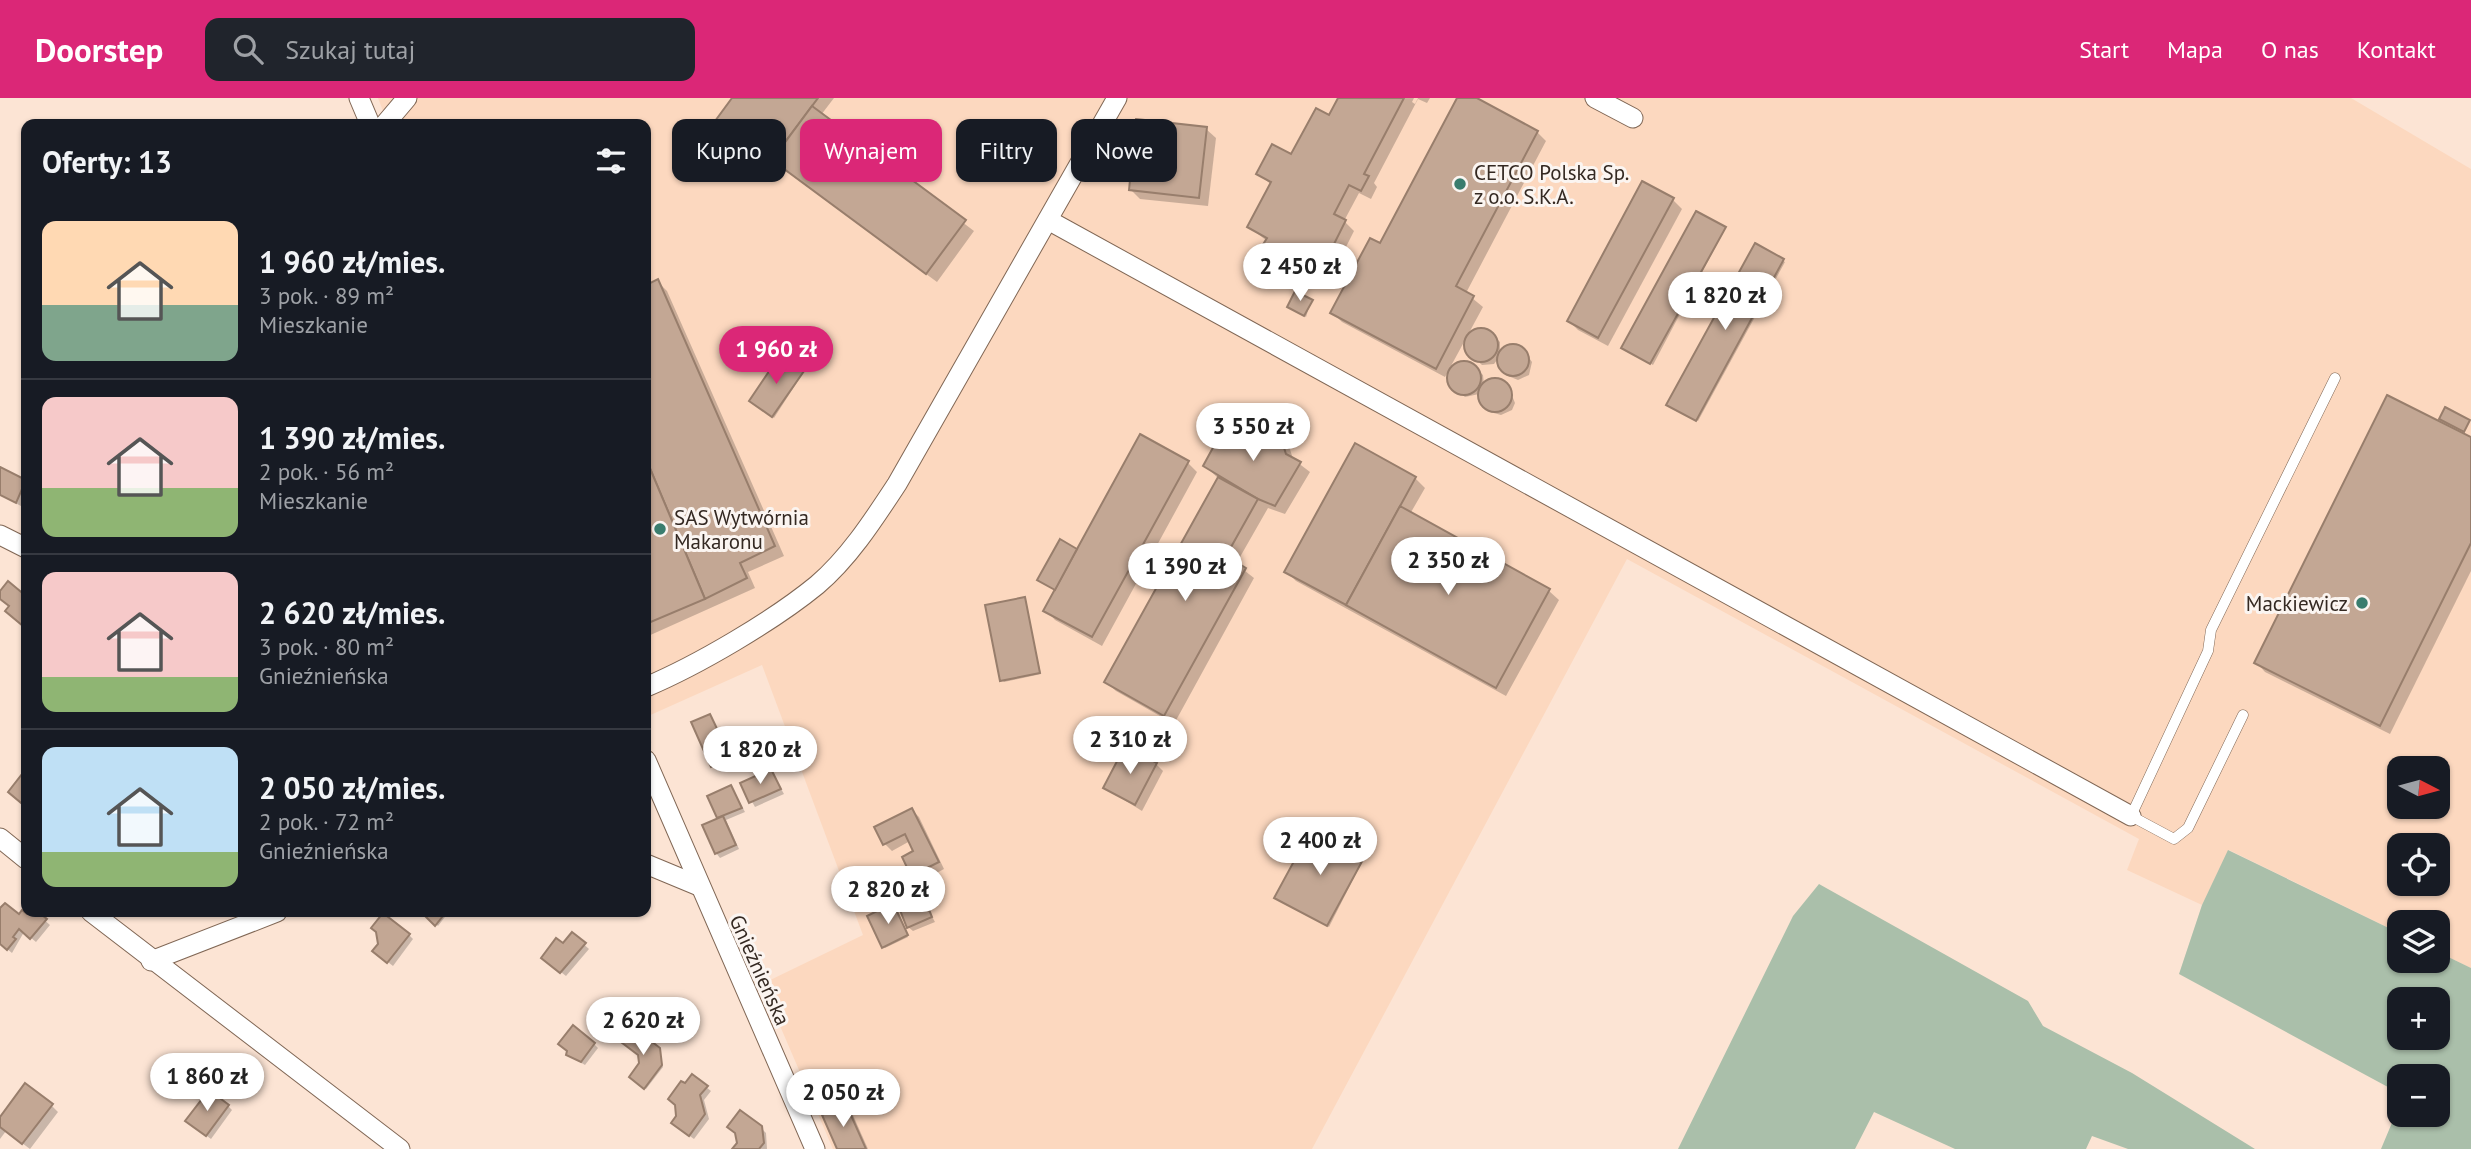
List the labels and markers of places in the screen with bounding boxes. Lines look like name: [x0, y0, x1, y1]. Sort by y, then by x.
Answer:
place label: CETCO Polska Sp. z o.o. S.K.A.: [1474, 159, 1629, 210]
marker: CETCO Polska Sp. z o.o. S.K.A.: [1452, 176, 1468, 192]
pin: 2 450 zł: [1228, 244, 1372, 303]
pin: 1 820 zł: [1653, 272, 1797, 332]
pin: 1 960 zł: [704, 327, 848, 386]
pin: 3 550 zł: [1181, 404, 1325, 463]
place label: SAS Wytwórnia Makaronu: [674, 504, 809, 555]
marker: SAS Wytwórnia Makaronu: [652, 521, 668, 537]
pin: 2 350 zł: [1376, 538, 1520, 597]
pin: 1 390 zł: [1113, 544, 1257, 603]
place label: Mackiewicz: [2246, 590, 2348, 617]
marker: Mackiewicz: [2354, 595, 2370, 611]
pin: 2 310 zł: [1058, 716, 1202, 776]
pin: 1 820 zł: [688, 726, 832, 786]
pin: 2 400 zł: [1248, 818, 1392, 877]
pin: 2 820 zł: [816, 866, 960, 926]
pin: 2 620 zł: [571, 998, 715, 1057]
pin: 1 860 zł: [135, 1054, 279, 1113]
pin: 2 050 zł: [771, 1070, 915, 1129]

